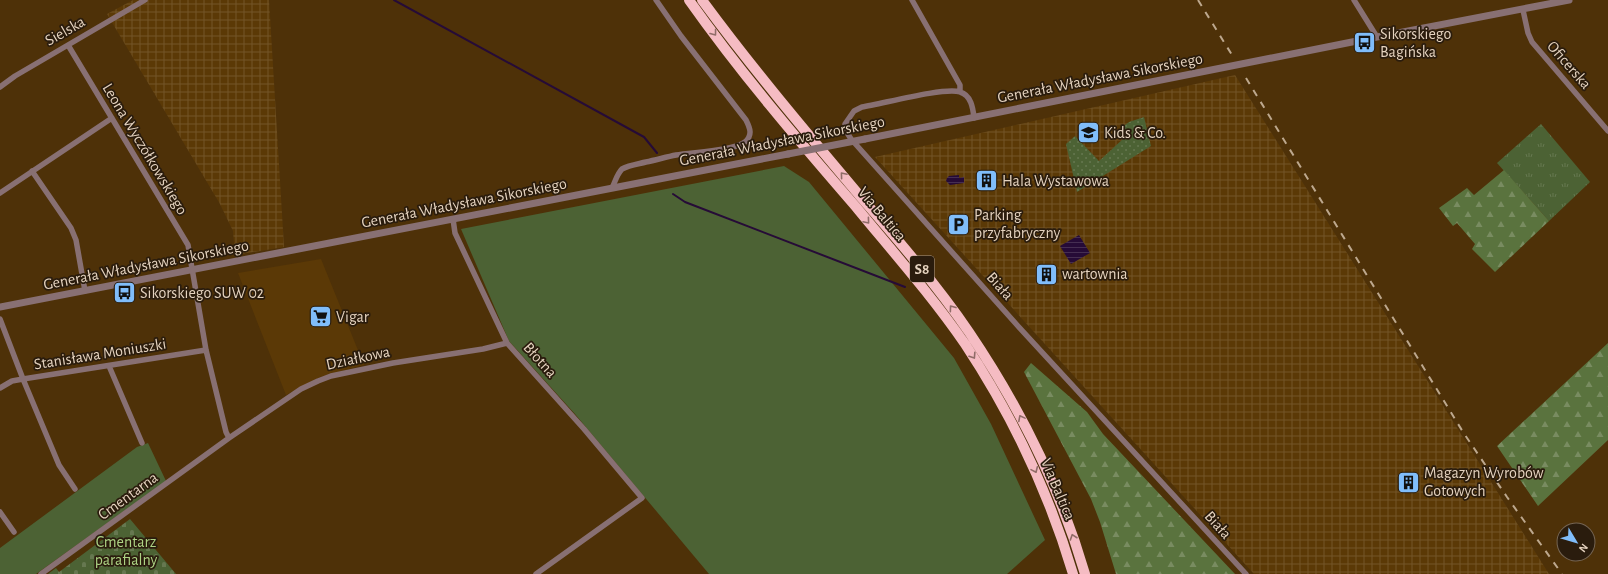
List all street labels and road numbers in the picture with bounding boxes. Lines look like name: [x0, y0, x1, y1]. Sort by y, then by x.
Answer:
street label: Sielska: [42, 13, 88, 49]
street label: Oficerska: [1544, 38, 1594, 92]
street label: Generała Władysława Sikorskiego: [996, 50, 1204, 107]
street label: Leona Wyczółkowskiego: [99, 80, 191, 218]
street label: Generała Władysława Sikorskiego: [678, 113, 886, 170]
street label: Generała Władysława Sikorskiego: [360, 175, 568, 232]
street label: Via Baltica: [855, 184, 909, 244]
street label: Generała Władysława Sikorskiego: [42, 237, 250, 294]
road number: S8: [910, 256, 934, 282]
street label: Biała: [984, 269, 1016, 303]
street label: Stanisława Moniuszki: [33, 336, 167, 372]
street label: Błotna: [520, 339, 560, 381]
street label: Działkowa: [325, 343, 391, 373]
street label: Via Baltica: [1038, 456, 1078, 522]
street label: Cmentarna: [95, 469, 161, 523]
street label: Biała: [1202, 508, 1234, 542]

